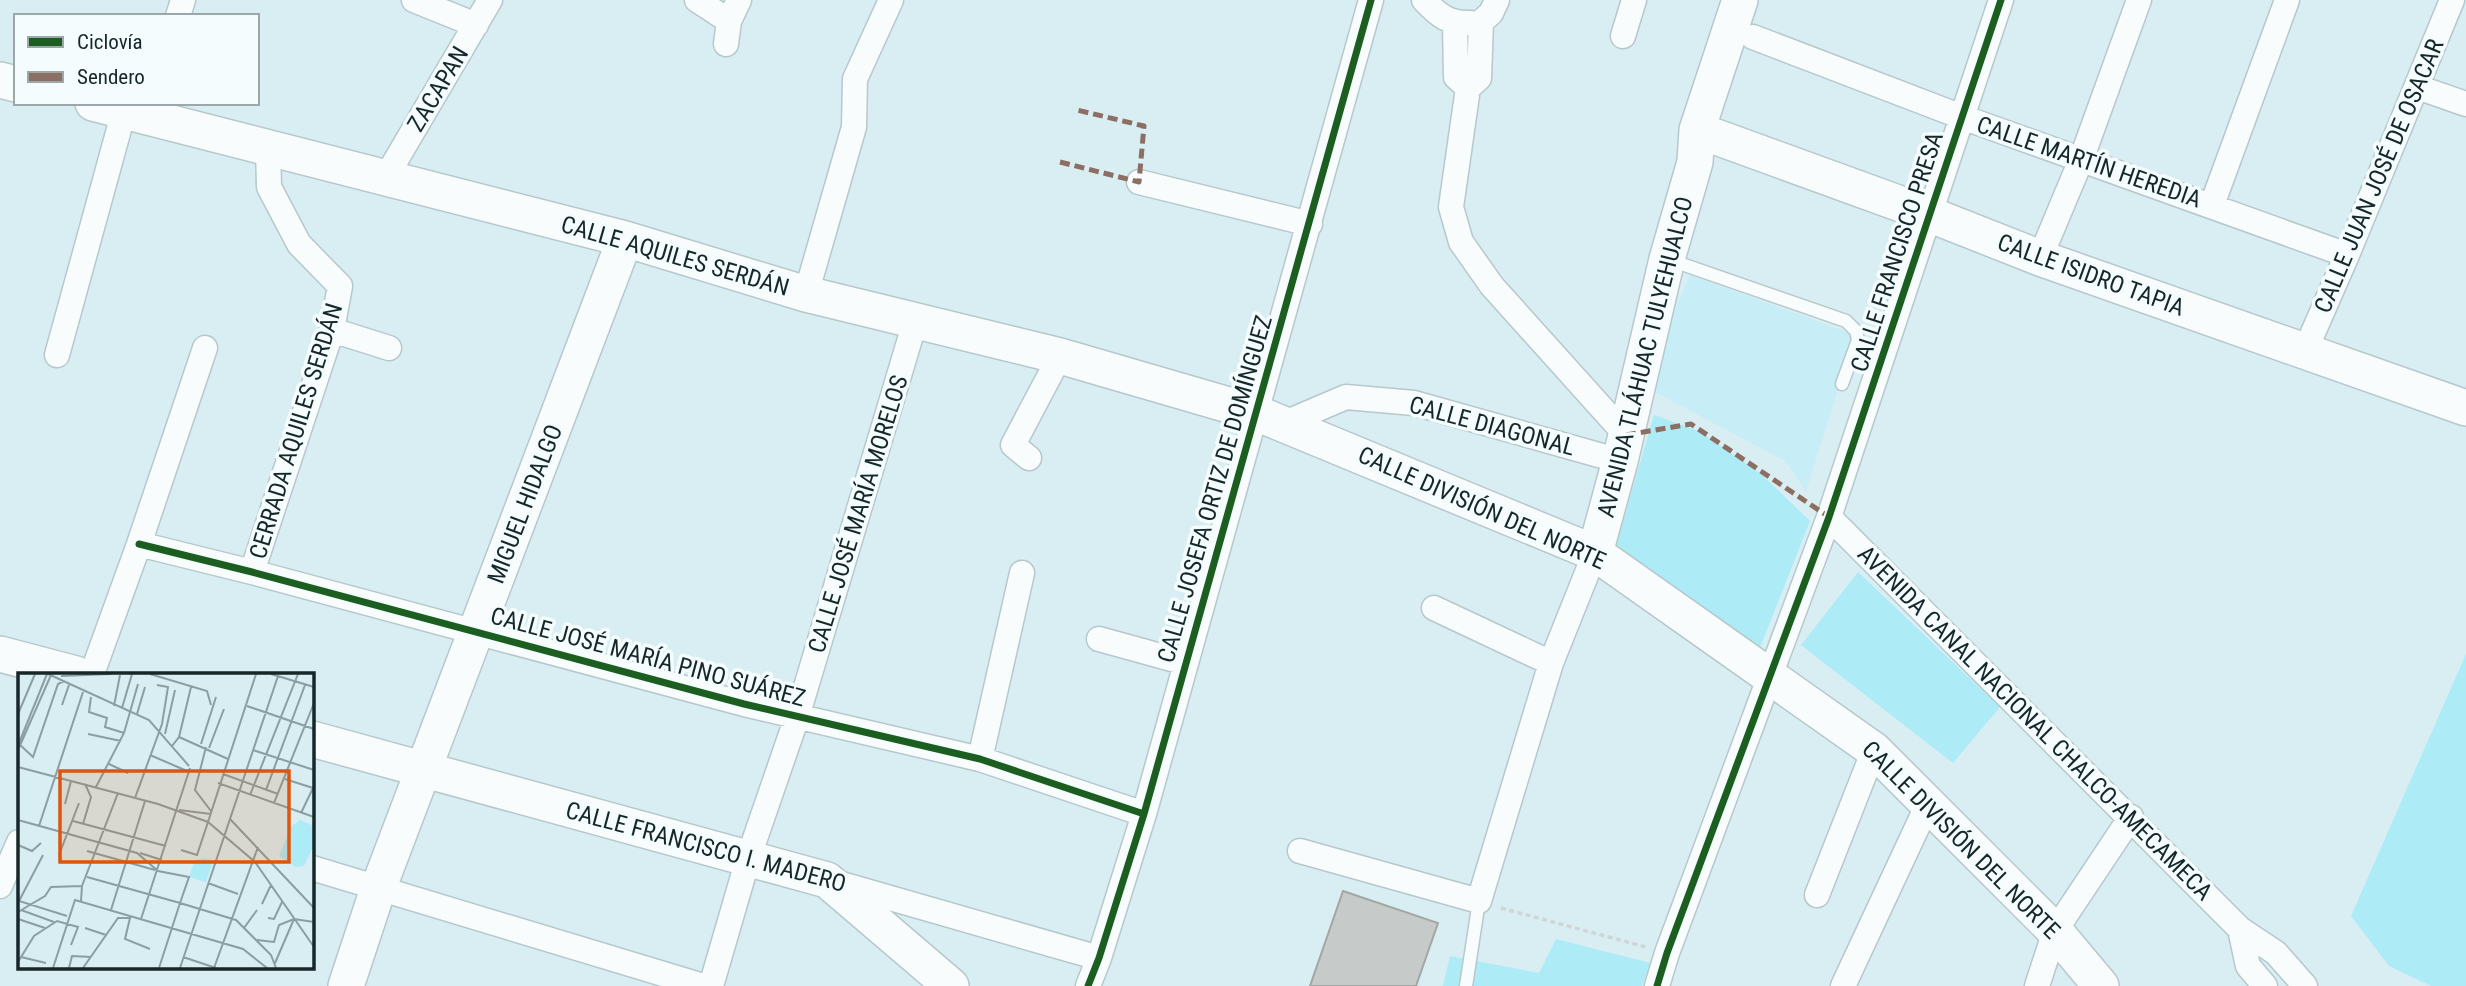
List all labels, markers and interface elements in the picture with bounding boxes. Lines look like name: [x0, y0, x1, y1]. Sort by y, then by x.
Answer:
legend: [14, 14, 259, 105]
text: Ciclovía: [77, 30, 143, 54]
street label: CALLE JUAN JOSÉ DE OSACAR: [2309, 35, 2450, 317]
street label: ZACAPAN: [402, 41, 474, 137]
text: Sendero: [77, 65, 145, 89]
street label: CALLE MARTÍN HEREDIA: [1973, 110, 2205, 214]
street label: CALLE FRANCISCO PRESA: [1845, 128, 1949, 375]
street label: AVENIDA TLÁHUAC TULYEHUALCO: [1592, 194, 1698, 520]
street label: CALLE AQUILES SERDÁN: [558, 210, 792, 302]
street label: CALLE ISIDRO TAPIA: [1994, 228, 2188, 322]
street label: CERRADA AQUILES SERDÁN: [244, 300, 348, 562]
street label: CALLE JOSEFA ORTIZ DE DOMÍNGUEZ: [1152, 312, 1278, 666]
street label: CALLE JOSÉ MARÍA MORELOS: [802, 372, 914, 656]
street label: CALLE DIAGONAL: [1406, 390, 1578, 462]
street label: MIGUEL HIDALGO: [482, 421, 568, 587]
street label: CALLE DIVISIÓN DEL NORTE: [1354, 441, 1610, 575]
street label: AVENIDA CANAL NACIONAL CHALCO-AMECAMECA: [1852, 540, 2218, 906]
street label: CALLE JOSÉ MARÍA PINO SUÁREZ: [487, 601, 809, 713]
inset map: [18, 673, 313, 968]
street label: CALLE DIVISIÓN DEL NORTE: [1856, 735, 2066, 945]
street label: CALLE FRANCISCO I. MADERO: [563, 796, 849, 898]

